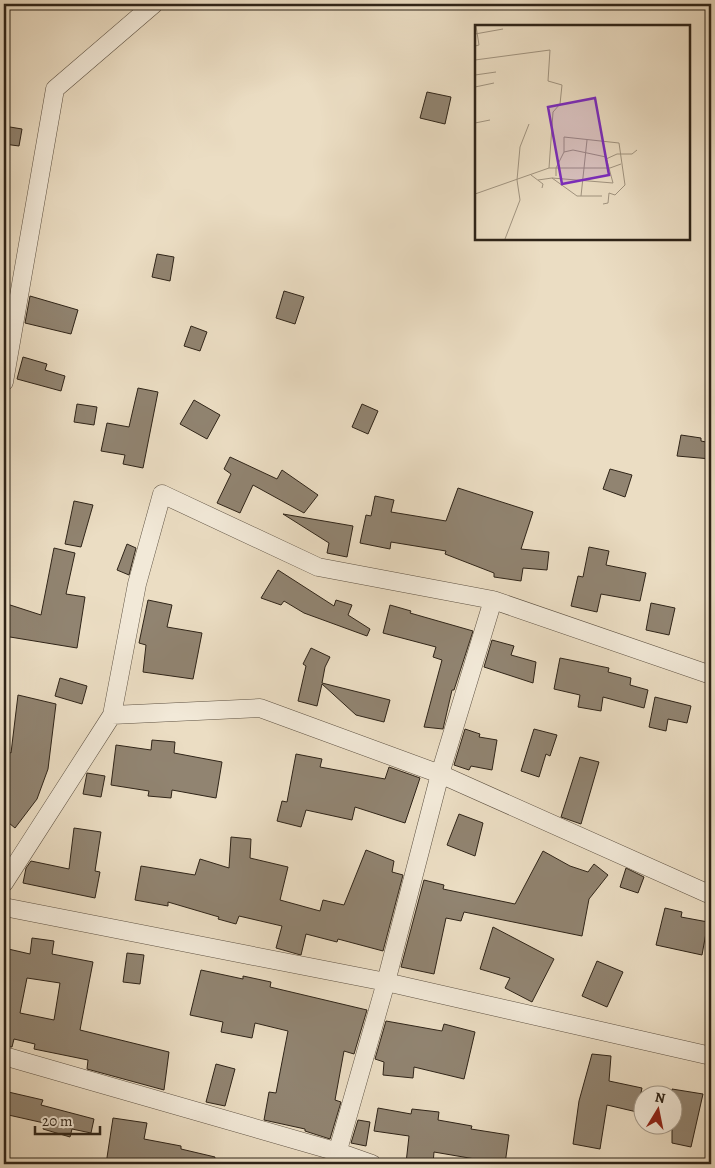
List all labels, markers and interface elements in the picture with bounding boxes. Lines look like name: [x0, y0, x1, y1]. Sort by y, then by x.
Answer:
inset map: [475, 25, 690, 240]
north arrow: [632, 1086, 682, 1136]
text: N: [653, 1087, 667, 1108]
scale bar: [35, 1103, 100, 1135]
text: 20 m: [42, 1111, 73, 1131]

